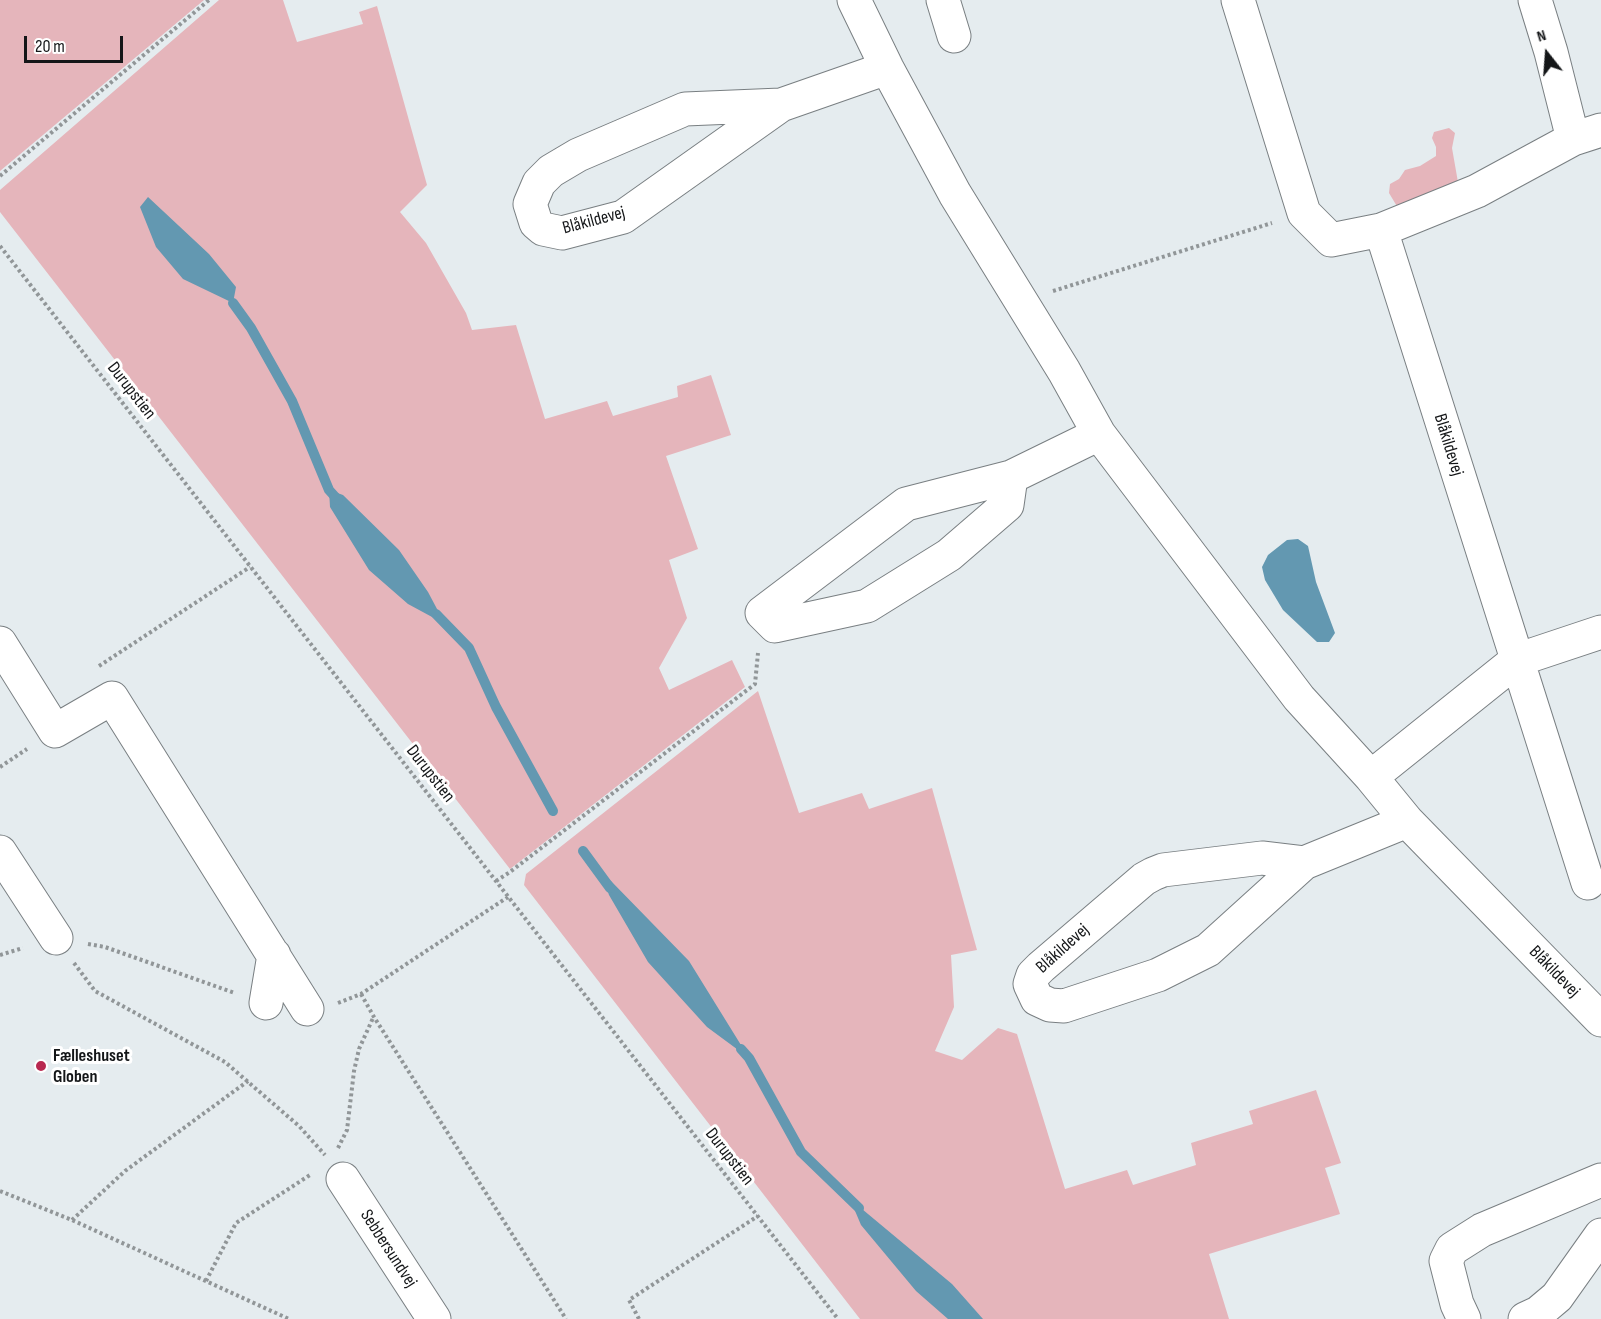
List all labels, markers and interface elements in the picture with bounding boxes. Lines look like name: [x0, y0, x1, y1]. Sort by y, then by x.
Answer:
scale bar: [27, 24, 126, 62]
north arrow: [1517, 24, 1577, 84]
text: N: [1535, 26, 1548, 47]
text: 20 m: [35, 36, 65, 57]
street label: Blåkildevej: [560, 202, 628, 240]
street label: Durupstien: [102, 358, 160, 424]
street label: Blåkildevej: [1428, 411, 1468, 479]
street label: Durupstien: [401, 741, 459, 807]
street label: Blåkildevej: [1032, 920, 1094, 978]
street label: Blåkildevej: [1524, 942, 1584, 1002]
place label: Fælleshuset Globen: [53, 1045, 130, 1088]
marker: Fælleshuset Globen: [34, 1059, 48, 1073]
street label: Durupstien: [700, 1124, 758, 1190]
street label: Sebbersundvej: [355, 1206, 421, 1292]

